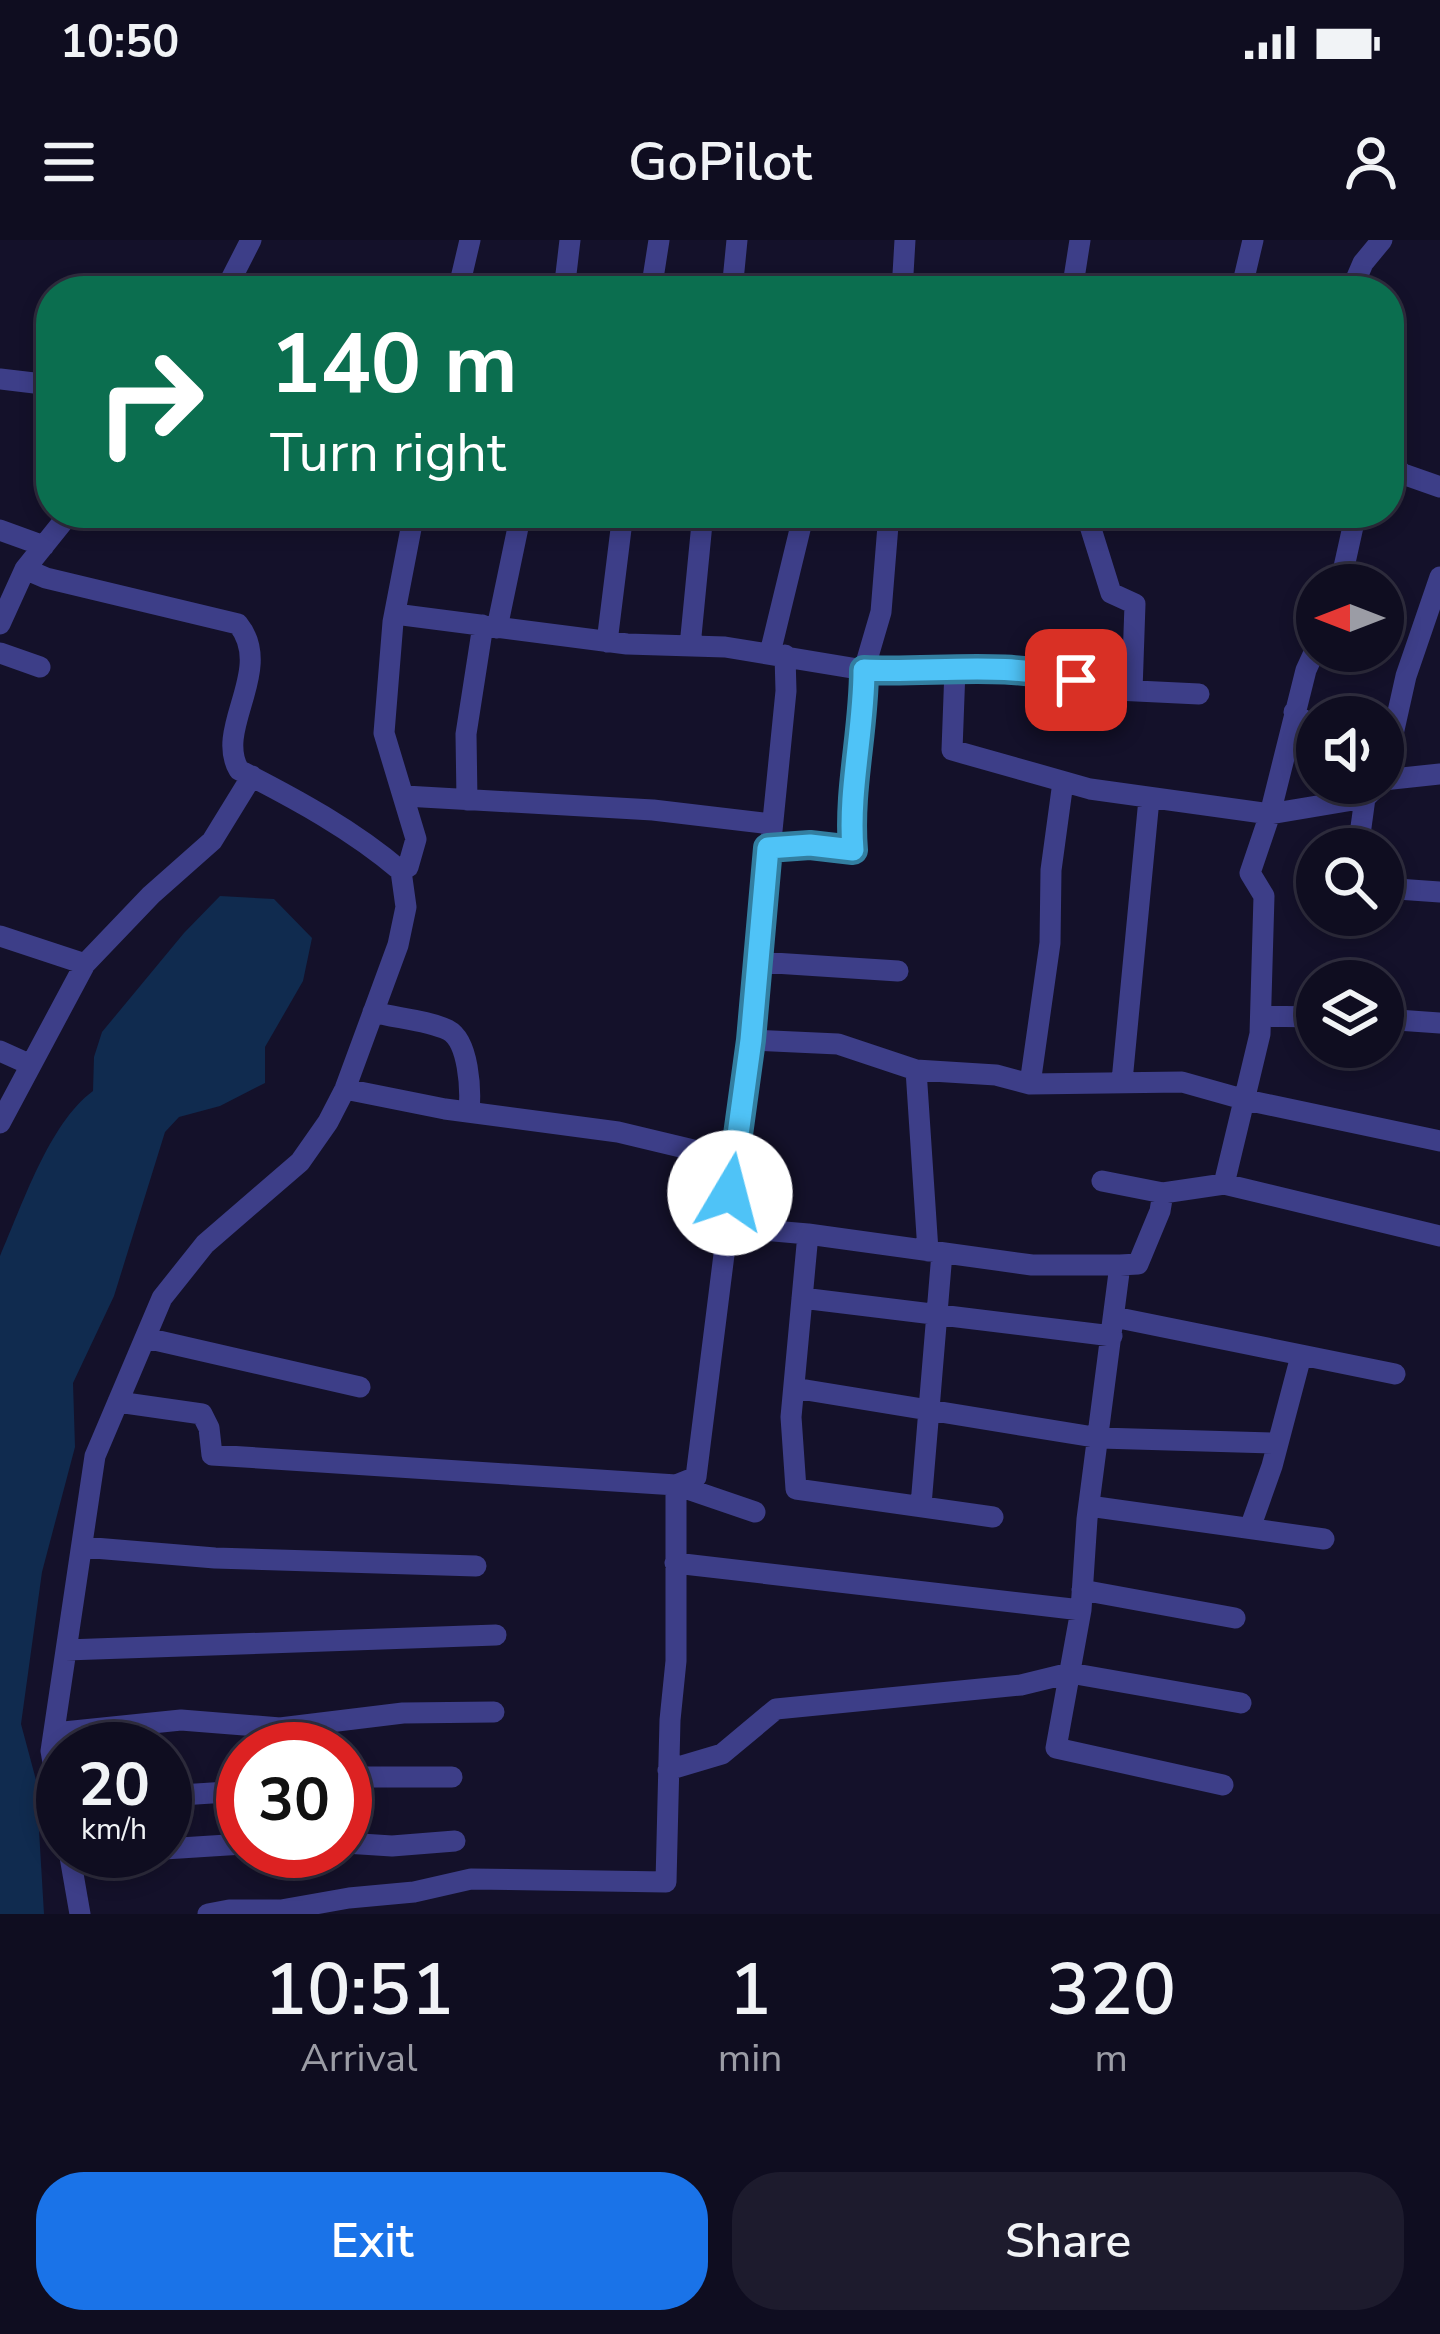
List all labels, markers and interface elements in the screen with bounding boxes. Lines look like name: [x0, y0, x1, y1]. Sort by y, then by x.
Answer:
text: 10:50: [60, 12, 179, 73]
text: GoPilot: [628, 125, 812, 199]
icon: menu: [36, 129, 102, 195]
icon: person: [1338, 129, 1404, 195]
text: 140 m: [270, 307, 518, 422]
icon: right: [72, 324, 228, 480]
text: Turn right: [270, 416, 506, 490]
north arrow: [1296, 564, 1404, 672]
map controls: [1296, 564, 1404, 1068]
pin: [1025, 629, 1127, 731]
icon: arrive: [1043, 647, 1109, 713]
button: sound: [1296, 696, 1404, 804]
button: search: [1296, 828, 1404, 936]
button: layers: [1296, 960, 1404, 1068]
position arrow: [667, 1130, 793, 1256]
speed limit sign: 30: [216, 1722, 372, 1878]
text: 20: [78, 1744, 150, 1826]
text: km/h: [81, 1809, 147, 1850]
text: 10:51: [264, 1941, 454, 2039]
text: 1: [729, 1941, 772, 2039]
text: 320: [1046, 1941, 1176, 2039]
text: Arrival: [300, 2032, 418, 2085]
text: min: [718, 2032, 782, 2085]
text: m: [1094, 2032, 1128, 2085]
button: Exit: [36, 2172, 708, 2310]
button: Share: [732, 2172, 1404, 2310]

